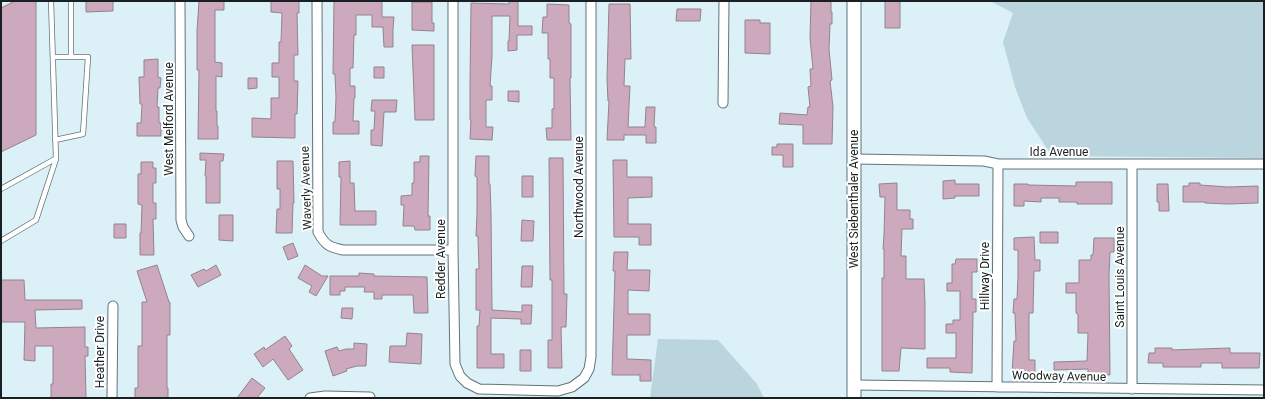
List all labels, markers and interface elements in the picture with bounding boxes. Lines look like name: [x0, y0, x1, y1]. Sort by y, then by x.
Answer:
street label: West Melford Avenue: [162, 62, 176, 176]
street label: West Siebenthaler Avenue: [847, 130, 861, 268]
street label: Northwood Avenue: [572, 136, 586, 238]
street label: Ida Avenue: [1030, 145, 1088, 159]
street label: Waverly Avenue: [298, 146, 314, 230]
street label: Redder Avenue: [434, 219, 448, 299]
street label: Saint Louis Avenue: [1113, 226, 1127, 328]
street label: Hillway Drive: [978, 242, 992, 310]
street label: Heather Drive: [93, 316, 107, 388]
street label: Woodway Avenue: [1012, 368, 1106, 384]

